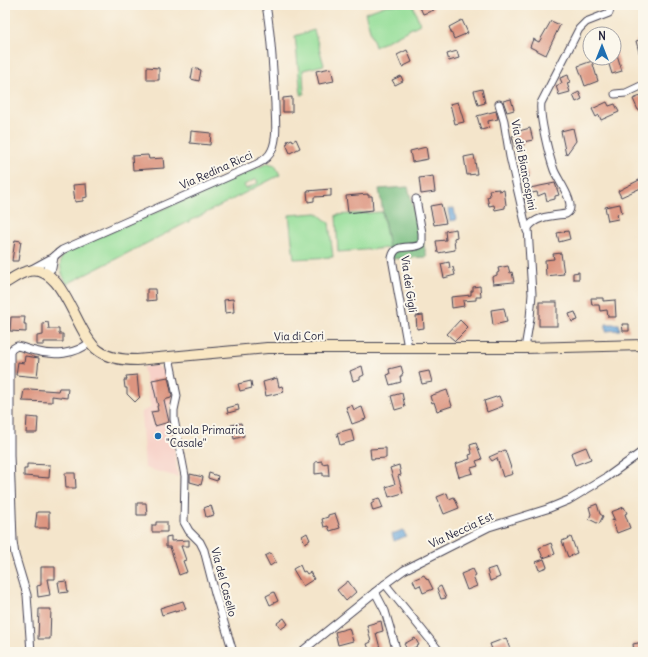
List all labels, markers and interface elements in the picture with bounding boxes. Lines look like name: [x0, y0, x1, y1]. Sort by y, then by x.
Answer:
north arrow: [582, 26, 622, 66]
text: N: [598, 29, 606, 43]
street label: Via dei Biancospini: [508, 118, 540, 212]
street label: Via Redina Ricci: [177, 148, 255, 192]
street label: Via dei Gigli: [398, 255, 420, 313]
street label: Via di Cori: [274, 329, 324, 343]
place label: Scuola Primaria "Casale": [166, 423, 244, 450]
marker: Scuola Primaria "Casale": [153, 431, 163, 441]
street label: Via Neccia Est: [427, 509, 496, 551]
street label: Via del Casello: [208, 546, 240, 618]

